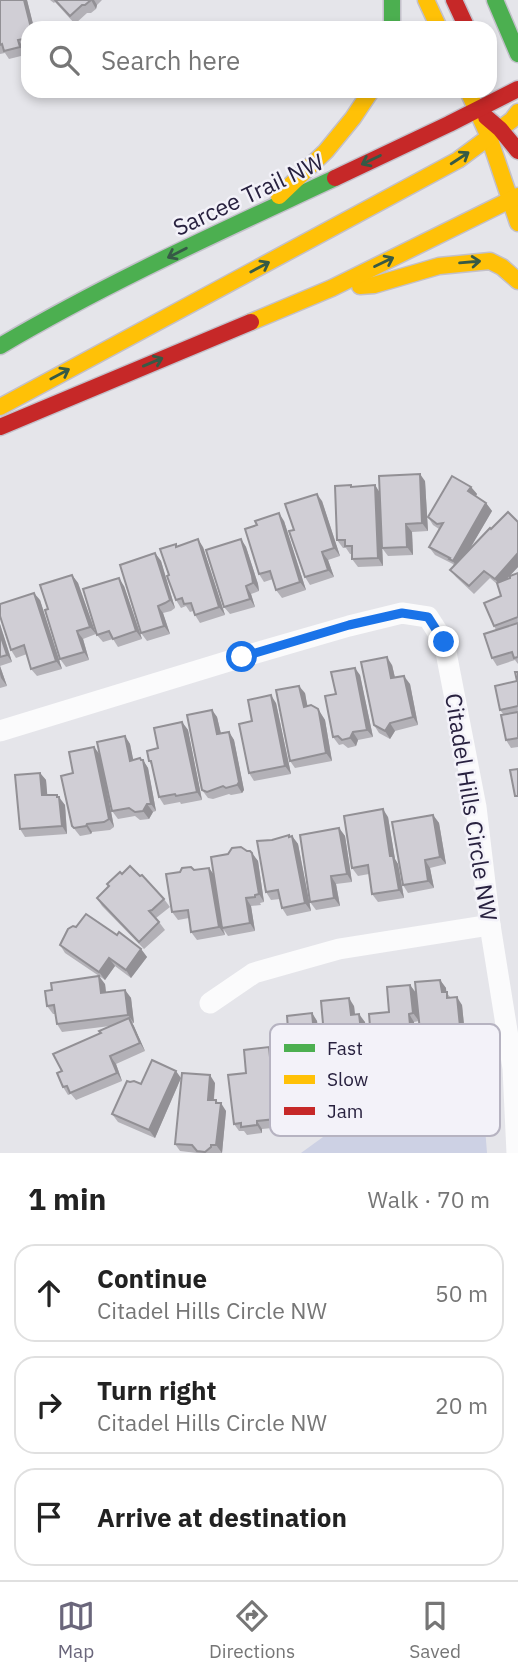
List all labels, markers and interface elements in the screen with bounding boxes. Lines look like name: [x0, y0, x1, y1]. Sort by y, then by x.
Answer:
search box: [21, 21, 497, 98]
icon: search: [45, 41, 83, 79]
text: Search here: [101, 43, 240, 77]
street label: Sarcee Trail NW: [168, 146, 329, 242]
one-way arrow: [449, 150, 469, 164]
one-way arrow: [361, 154, 382, 167]
one-way arrow: [167, 246, 188, 260]
one-way arrow: [373, 254, 394, 268]
one-way arrow: [458, 255, 481, 268]
one-way arrow: [249, 260, 270, 273]
one-way arrow: [142, 355, 163, 368]
one-way arrow: [49, 367, 69, 381]
route end: [428, 626, 459, 657]
route start: [226, 641, 257, 672]
street label: Citadel Hills Circle NW: [439, 691, 505, 923]
legend: [270, 1024, 500, 1136]
text: Fast: [327, 1036, 363, 1060]
text: Slow: [327, 1067, 368, 1091]
text: Jam: [327, 1099, 363, 1123]
text: 1 min: [28, 1179, 106, 1218]
text: Walk · 70 m: [368, 1184, 490, 1214]
text: Continue: [97, 1261, 207, 1295]
icon: ahead: [30, 1274, 68, 1312]
text: 50 m: [435, 1278, 488, 1308]
text: Citadel Hills Circle NW: [97, 1295, 327, 1325]
text: Turn right: [97, 1373, 216, 1407]
icon: right: [30, 1386, 68, 1424]
text: 20 m: [435, 1390, 488, 1420]
text: Citadel Hills Circle NW: [97, 1407, 327, 1437]
icon: arrive: [30, 1498, 68, 1536]
text: Arrive at destination: [97, 1500, 347, 1534]
tab: Map: [57, 1597, 95, 1663]
tab: Directions: [209, 1597, 295, 1663]
tab: Saved: [409, 1597, 461, 1663]

